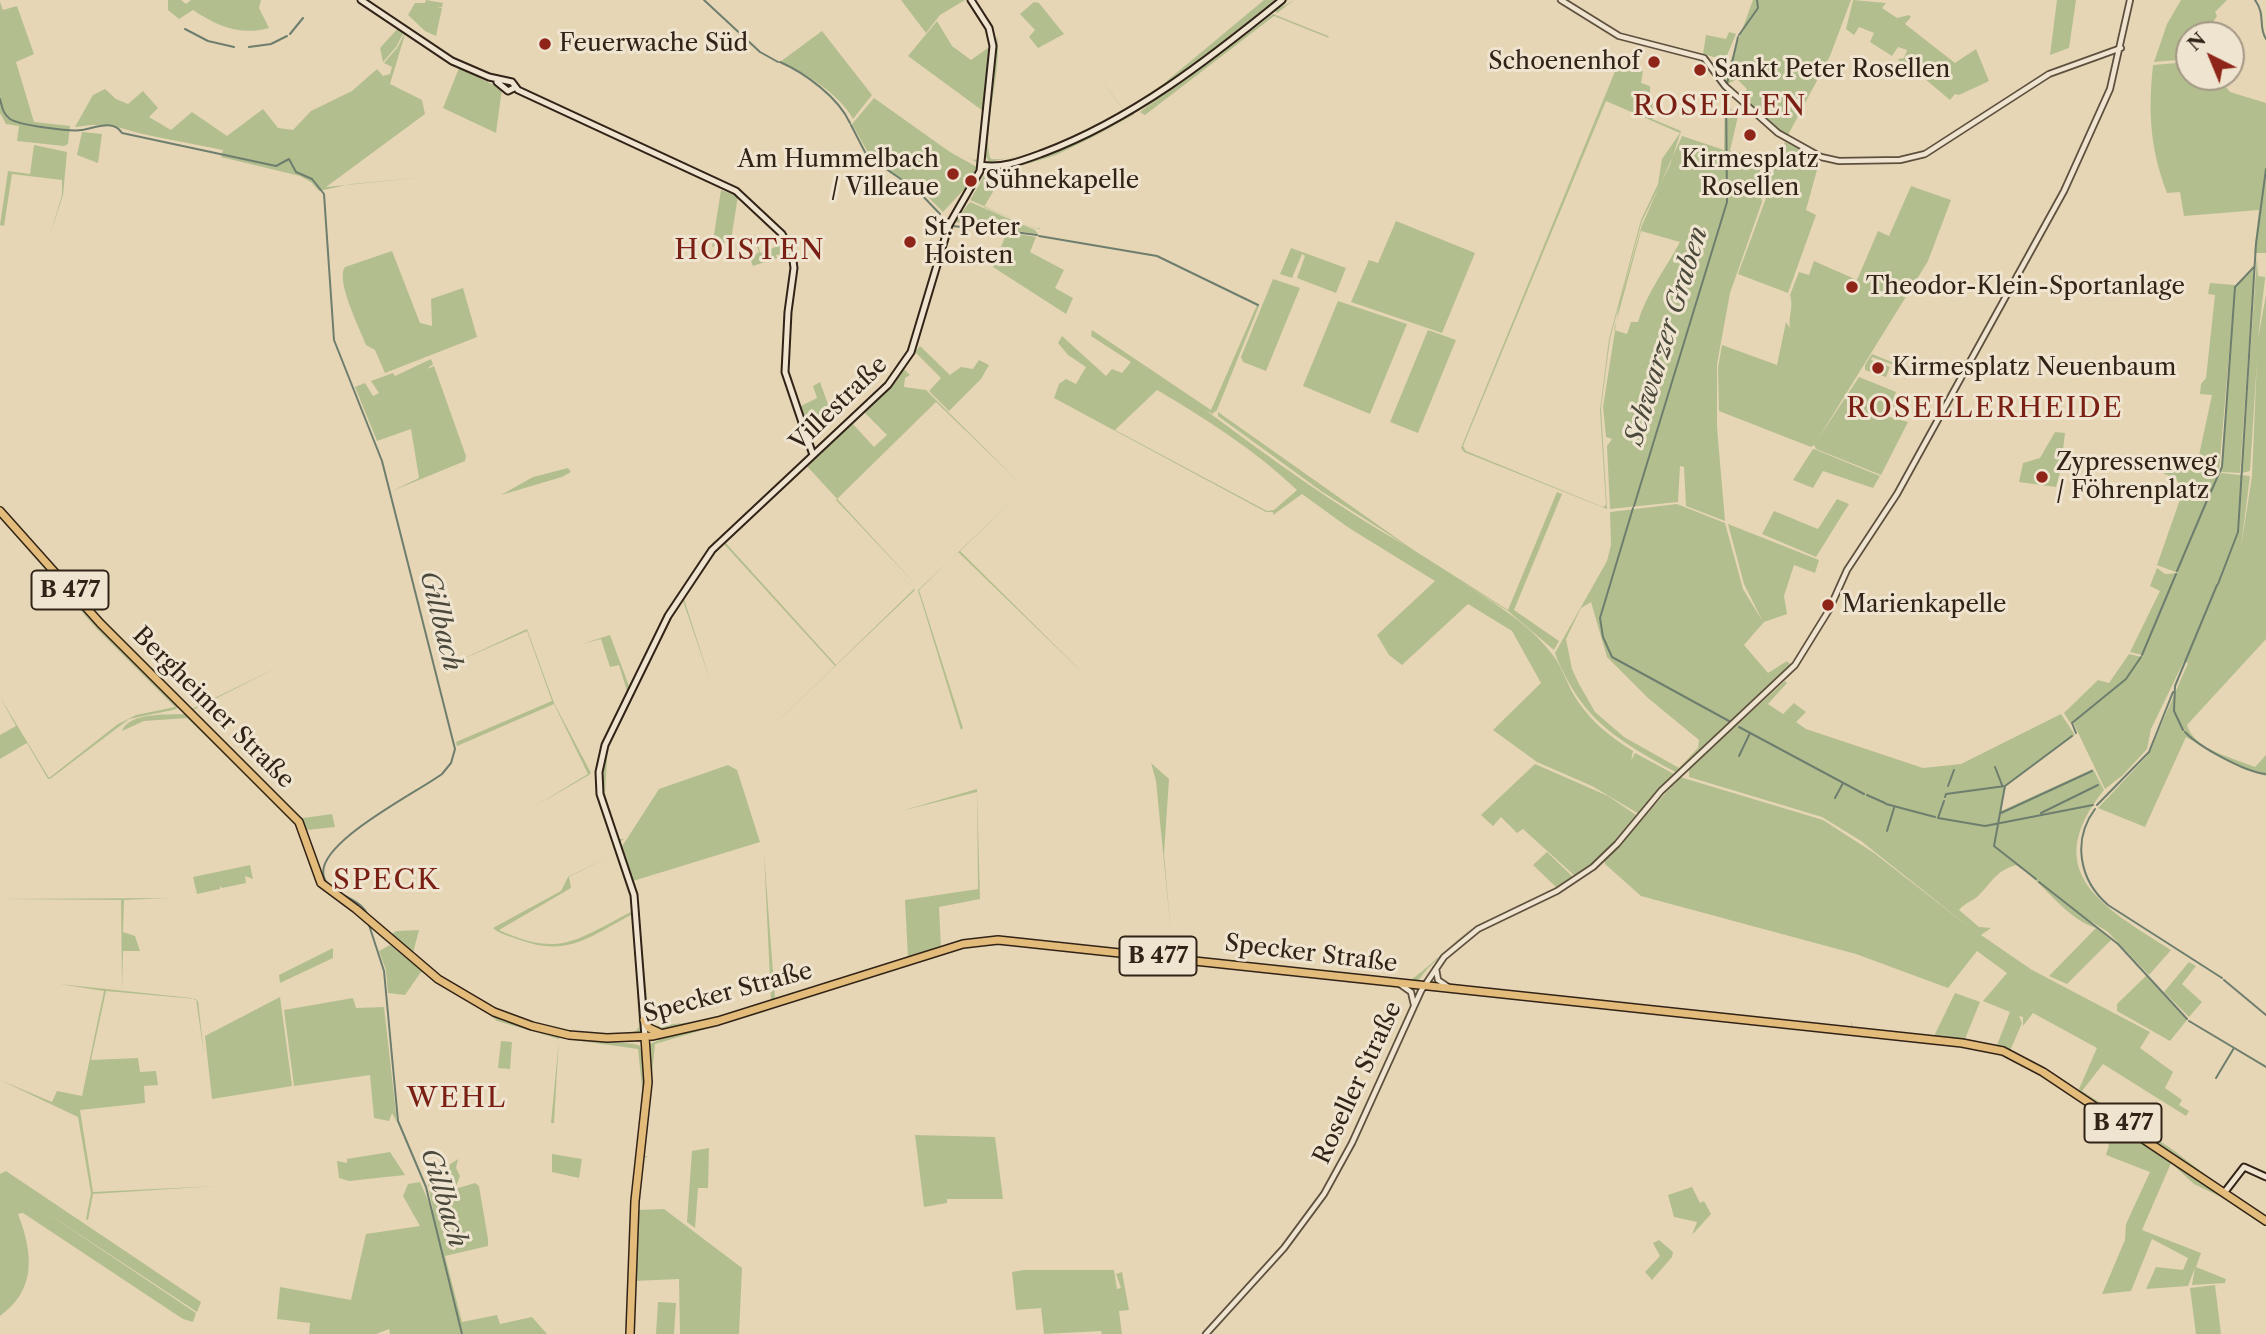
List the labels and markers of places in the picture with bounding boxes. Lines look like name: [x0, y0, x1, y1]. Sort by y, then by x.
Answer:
place label: Feuerwache Süd: [559, 30, 748, 58]
marker: Feuerwache Süd: [537, 36, 553, 52]
place label: Schoenenhof: [1488, 48, 1640, 76]
marker: Schoenenhof: [1646, 54, 1662, 70]
place label: Sankt Peter Rosellen: [1714, 56, 1950, 84]
marker: Sankt Peter Rosellen: [1692, 62, 1708, 78]
marker: Kirmesplatz Rosellen: [1742, 127, 1758, 143]
place label: Am Hummelbach / Villeaue: [737, 146, 939, 202]
place label: Kirmesplatz Rosellen: [1681, 146, 1819, 202]
marker: Am Hummelbach / Villeaue: [945, 166, 961, 182]
place label: Sühnekapelle: [985, 167, 1139, 195]
marker: Sühnekapelle: [963, 173, 979, 189]
place label: St. Peter Hoisten: [924, 214, 1020, 270]
marker: St. Peter Hoisten: [902, 234, 918, 250]
place label: Theodor-Klein-Sportanlage: [1866, 273, 2185, 301]
marker: Theodor-Klein-Sportanlage: [1844, 279, 1860, 295]
place label: Kirmesplatz Neuenbaum: [1892, 354, 2176, 382]
marker: Kirmesplatz Neuenbaum: [1870, 360, 1886, 376]
place label: Zypressenweg / Föhrenplatz: [2056, 449, 2217, 505]
marker: Zypressenweg / Föhrenplatz: [2034, 469, 2050, 485]
place label: Marienkapelle: [1842, 591, 2007, 619]
marker: Marienkapelle: [1820, 597, 1836, 613]

